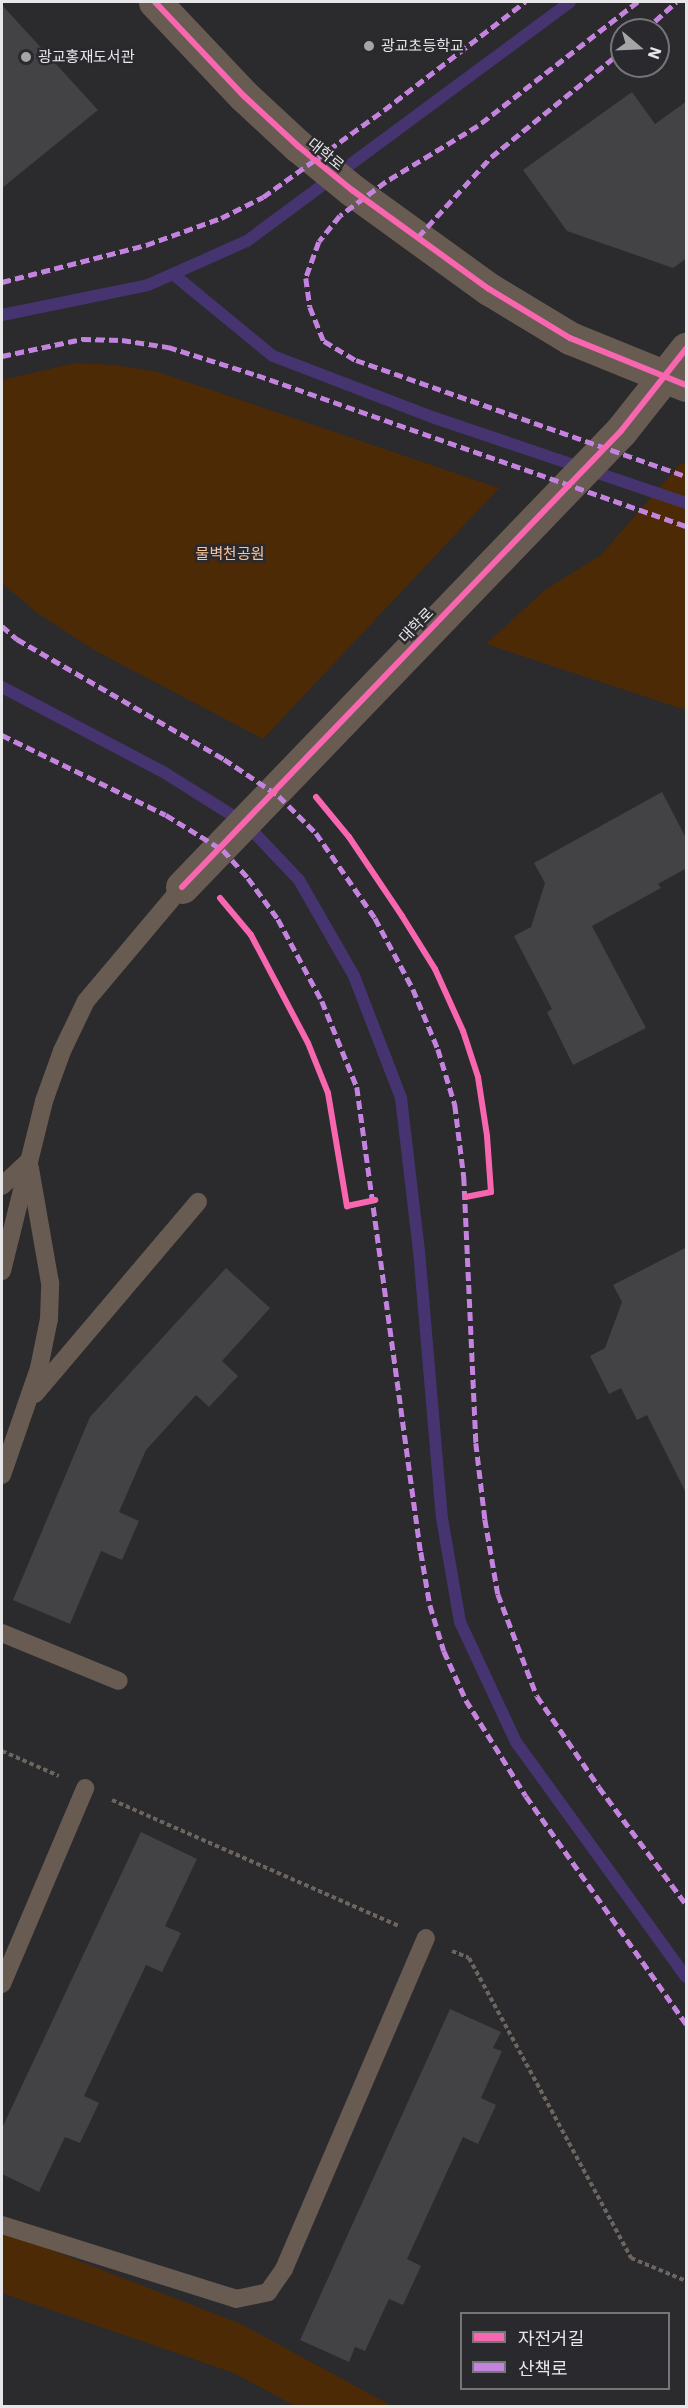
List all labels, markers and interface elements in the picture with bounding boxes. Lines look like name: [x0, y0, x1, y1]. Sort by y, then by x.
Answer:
north arrow: [610, 18, 670, 78]
place label: 광교초등학교: [381, 37, 464, 55]
marker: 광교초등학교: [362, 39, 376, 53]
text: N: [644, 44, 666, 62]
place label: 광교홍재도서관: [38, 48, 135, 66]
marker: 광교홍재도서관: [19, 50, 33, 64]
street label: 대학로: [304, 134, 348, 174]
park label: 물벽천공원: [196, 545, 264, 563]
street label: 대학로: [395, 604, 437, 646]
legend: [460, 2312, 670, 2390]
text: 자전거길: [518, 2327, 584, 2350]
text: 산책로: [518, 2357, 568, 2380]

